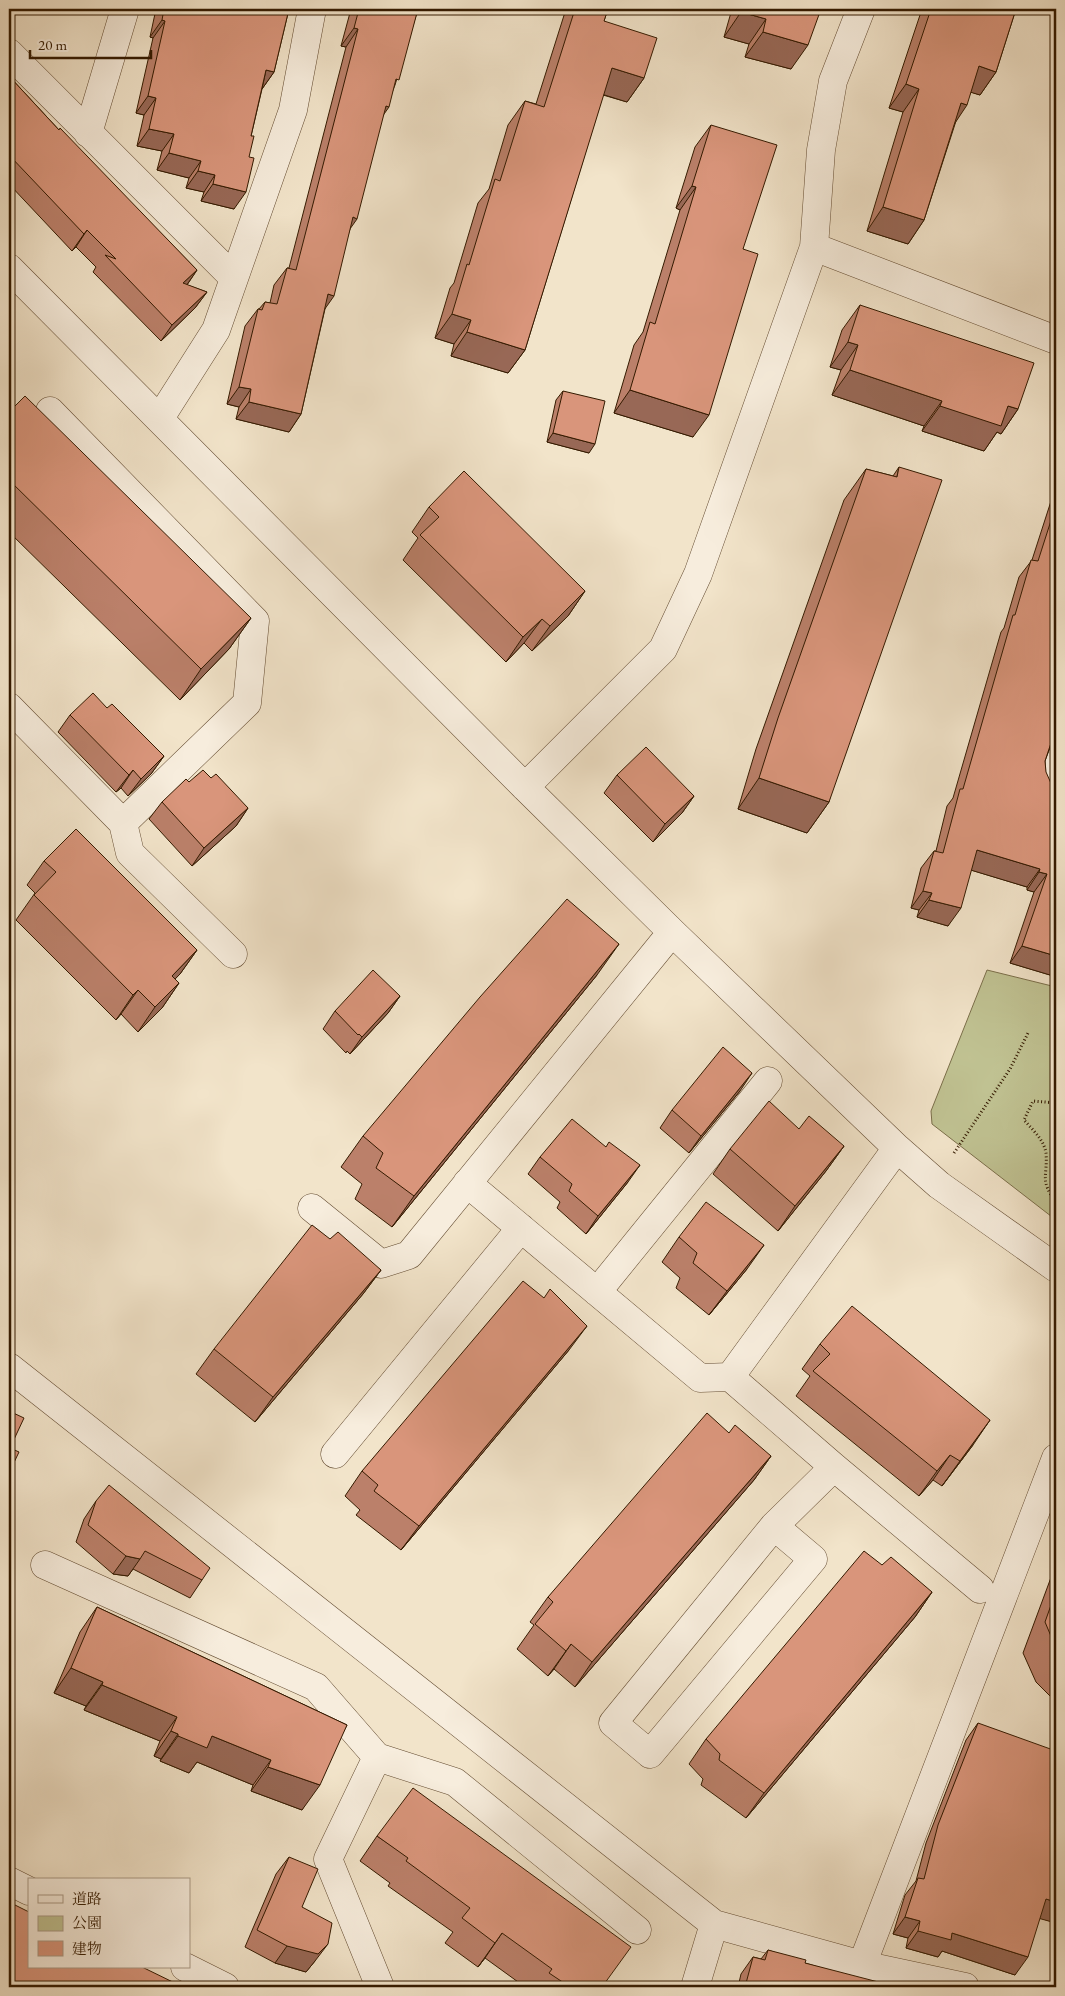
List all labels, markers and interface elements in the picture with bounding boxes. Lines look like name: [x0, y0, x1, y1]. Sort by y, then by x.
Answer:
scale bar: [30, 28, 151, 60]
text: 20 m: [38, 35, 67, 54]
legend: [28, 1878, 190, 1968]
text: 道路: [72, 1889, 102, 1908]
text: 公園: [72, 1913, 102, 1932]
text: 建物: [72, 1939, 102, 1958]

